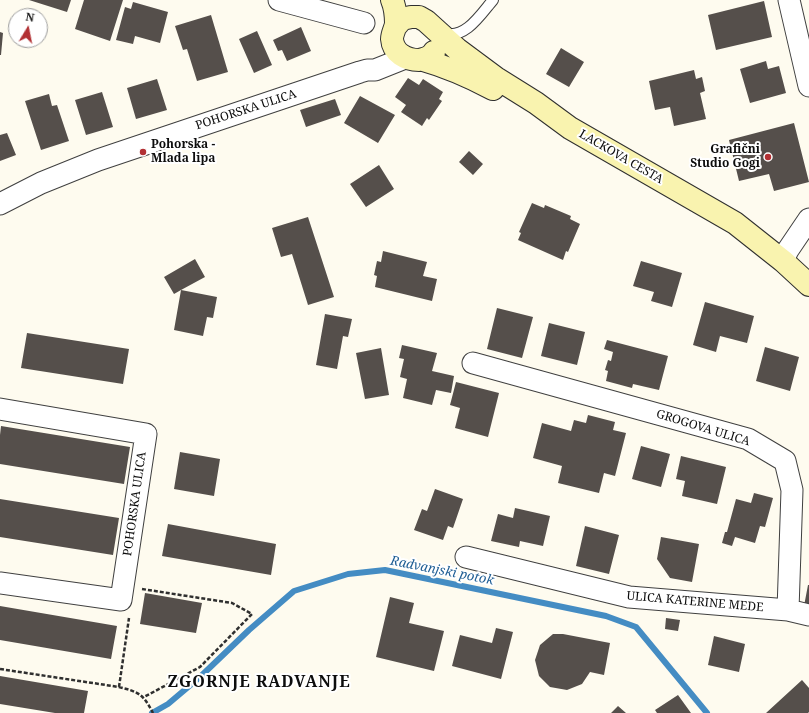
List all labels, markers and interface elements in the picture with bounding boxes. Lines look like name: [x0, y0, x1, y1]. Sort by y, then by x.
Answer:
north arrow: [8, 8, 48, 48]
text: N: [24, 9, 36, 25]
street label: POHORSKA ULICA: [194, 87, 298, 133]
street label: LACKOVA CESTA: [576, 127, 666, 187]
place label: Pohorska - Mlada lipa: [151, 138, 215, 166]
place label: Grafični Studio Gogi: [690, 143, 760, 171]
marker: Pohorska - Mlada lipa: [138, 147, 148, 157]
marker: Grafični Studio Gogi: [763, 152, 773, 162]
street label: GROGOVA ULICA: [654, 407, 752, 449]
street label: POHORSKA ULICA: [121, 451, 149, 557]
water label: Radvanjski potok: [389, 553, 495, 589]
street label: ULICA KATERINE MEDE: [626, 589, 764, 615]
district label: ZGORNJE RADVANJE: [167, 672, 351, 692]

